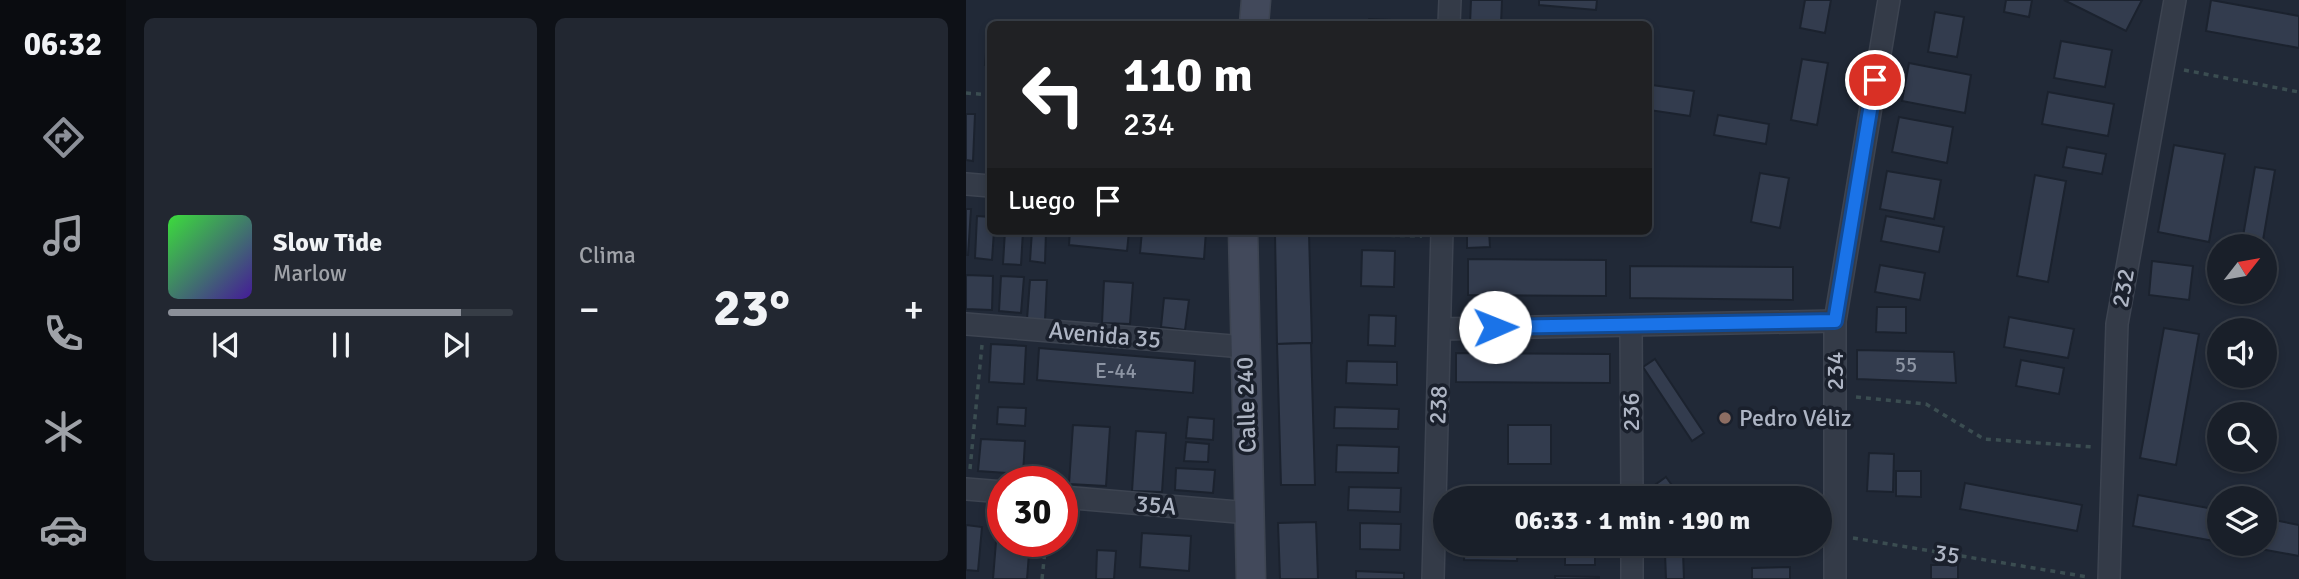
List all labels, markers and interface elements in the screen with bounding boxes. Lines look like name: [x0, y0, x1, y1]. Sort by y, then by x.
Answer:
text: 06:32: [24, 25, 102, 64]
text: 110 m: [1123, 45, 1253, 105]
icon: left: [1008, 49, 1099, 140]
pin: [1845, 50, 1905, 110]
icon: arrive: [1856, 61, 1894, 99]
text: 234: [1123, 105, 1175, 144]
icon: directions: [39, 113, 88, 162]
icon: arrive: [1089, 182, 1127, 220]
text: Luego: [1008, 185, 1075, 217]
icon: music: [39, 211, 88, 260]
text: Slow Tide: [273, 227, 382, 259]
north arrow: [2207, 234, 2277, 304]
map controls: [2207, 234, 2277, 556]
text: Clima: [579, 241, 636, 270]
text: Marlow: [273, 259, 347, 288]
street label: 232: [2105, 266, 2141, 310]
text: 23°: [713, 276, 790, 340]
text: −: [579, 286, 600, 333]
text: +: [903, 286, 924, 333]
position arrow: [1458, 290, 1532, 364]
icon: phone: [39, 309, 88, 358]
street label: Avenida 35: [1048, 315, 1162, 355]
button: sound: [2207, 318, 2277, 388]
icon: previous: [207, 326, 245, 364]
icon: pause: [322, 326, 360, 364]
icon: next: [437, 326, 475, 364]
street label: 234: [1820, 352, 1850, 390]
house number: 55: [1895, 352, 1917, 378]
street label: Calle 240: [1229, 356, 1263, 454]
house number: E-44: [1095, 358, 1137, 384]
street label: 238: [1422, 385, 1454, 425]
street label: 236: [1616, 393, 1646, 431]
button: search: [2207, 402, 2277, 472]
place label: Pedro Véliz: [1739, 403, 1852, 433]
icon: climate: [39, 407, 88, 456]
marker: Pedro Véliz: [1717, 410, 1733, 426]
speed limit sign: 30: [987, 466, 1078, 557]
button: layers: [2207, 486, 2277, 556]
street label: 35A: [1134, 488, 1178, 522]
icon: car: [39, 505, 88, 554]
text: 06:33 · 1 min · 190 m: [1515, 505, 1750, 537]
street label: 35: [1932, 537, 1962, 571]

